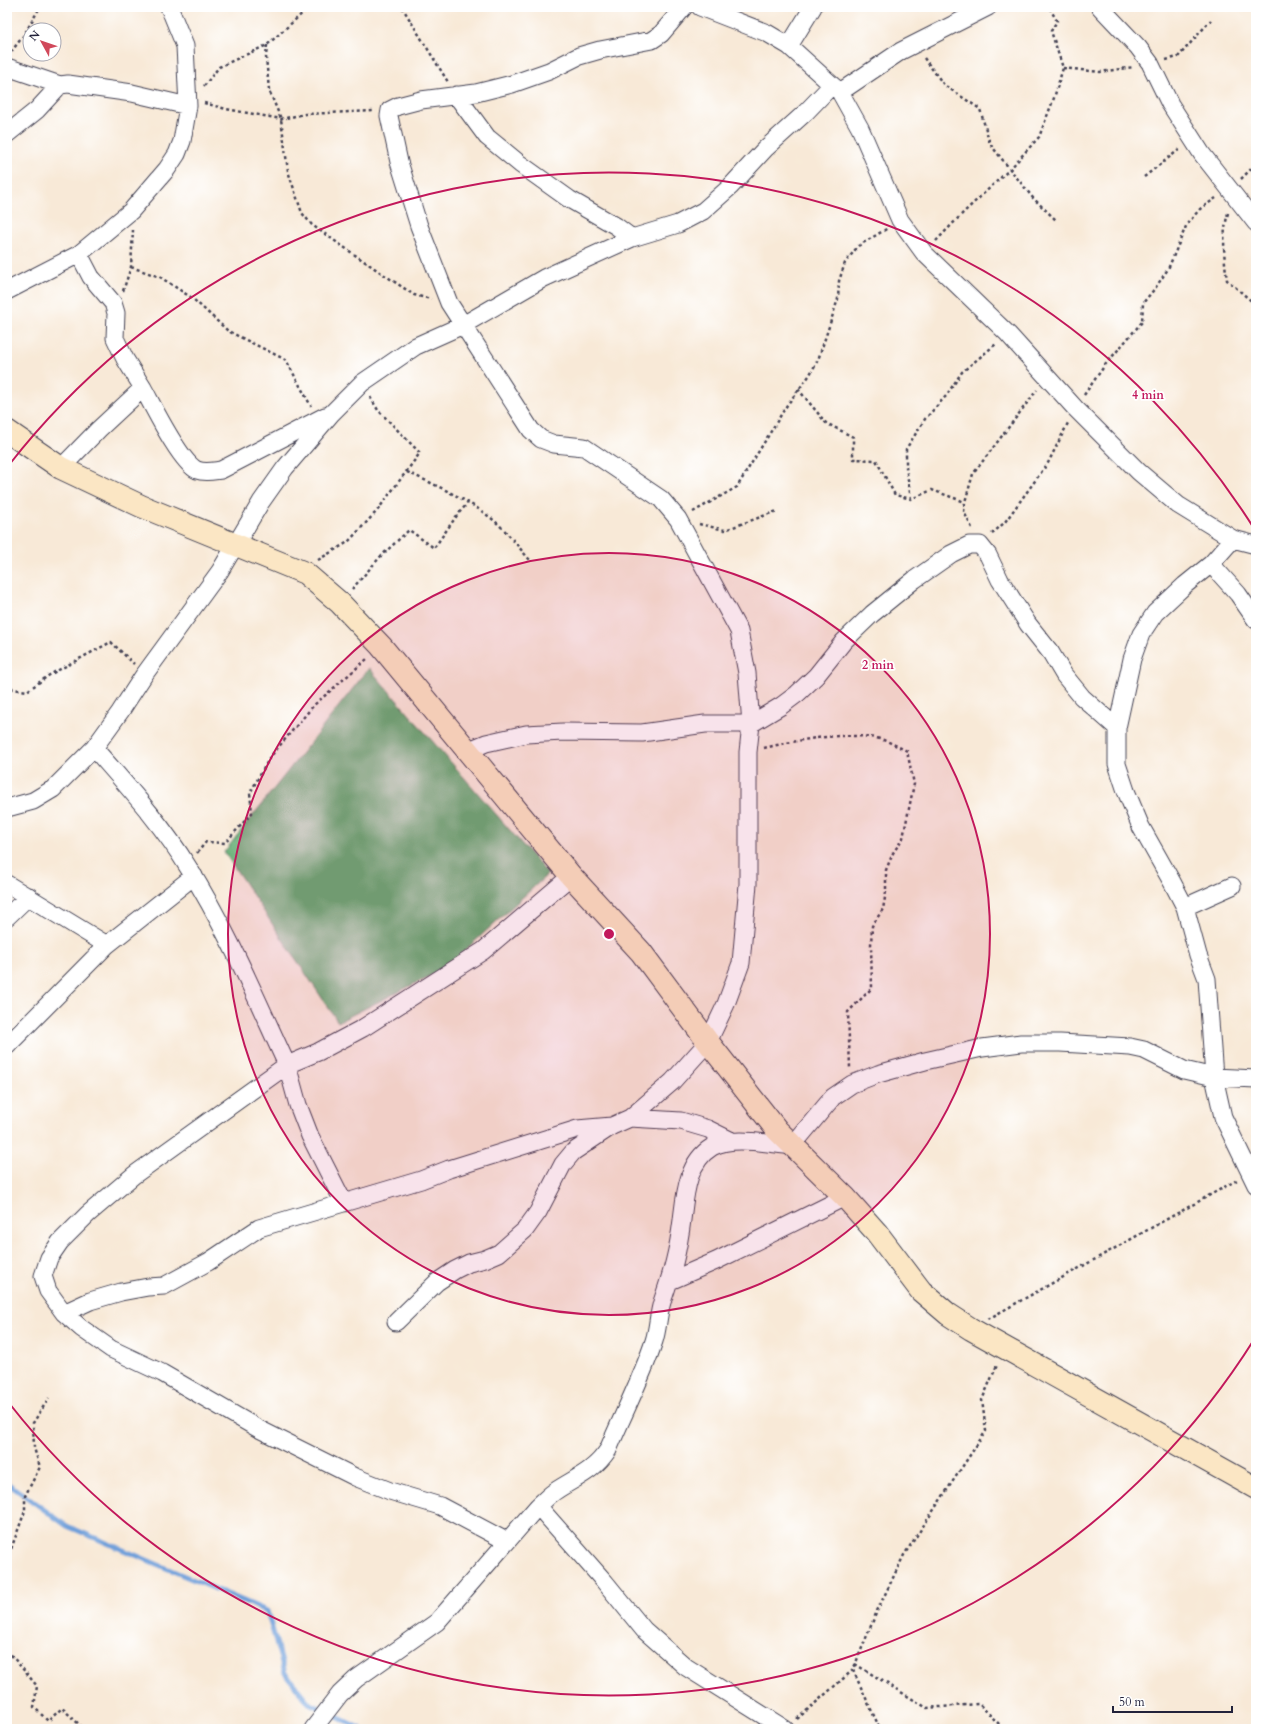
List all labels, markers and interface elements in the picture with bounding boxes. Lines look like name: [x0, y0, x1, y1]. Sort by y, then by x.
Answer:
north arrow: [22, 22, 62, 62]
text: N: [26, 27, 44, 44]
text: 4 min: [1132, 387, 1164, 403]
text: 2 min: [862, 657, 894, 673]
centre of rings: [602, 927, 616, 941]
scale bar: [1113, 1688, 1232, 1714]
text: 50 m: [1119, 1694, 1146, 1710]

